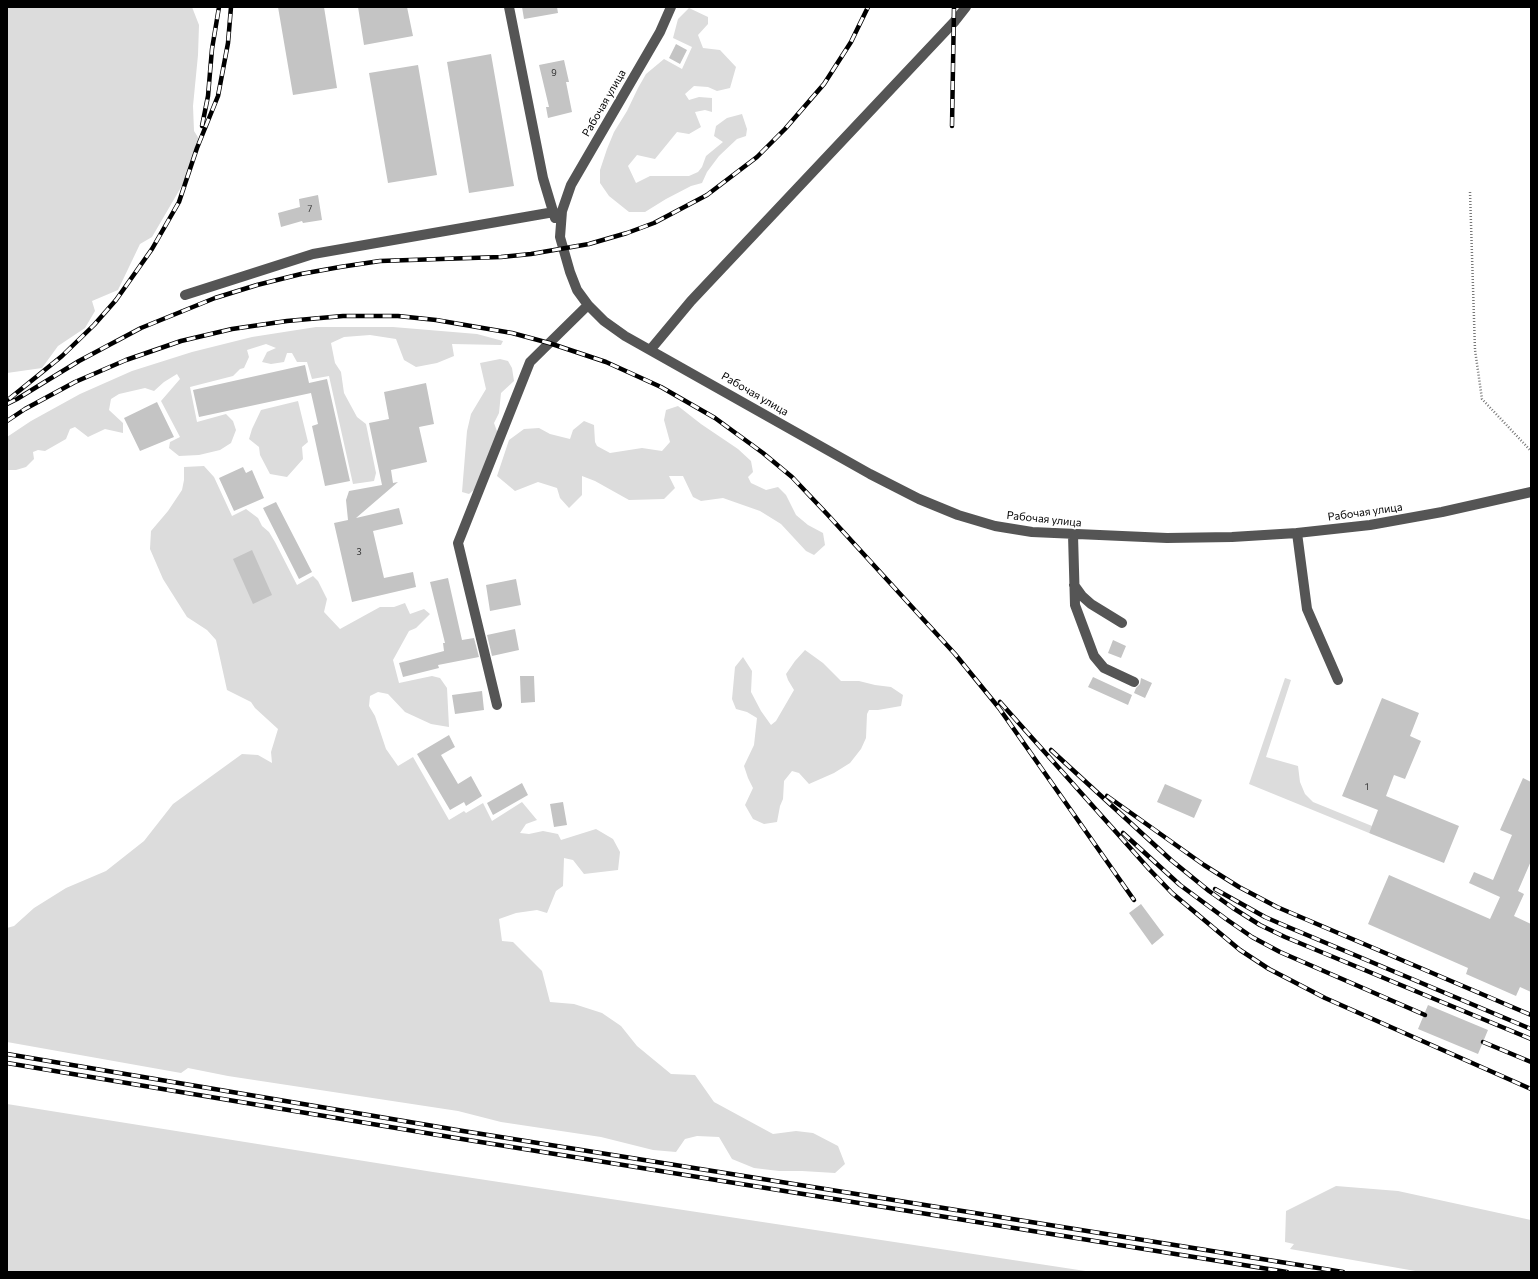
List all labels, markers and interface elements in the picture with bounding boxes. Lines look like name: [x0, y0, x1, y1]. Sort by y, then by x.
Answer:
street label: Рабочая улица: [579, 67, 629, 139]
house number: 9: [551, 68, 557, 78]
house number: 7: [308, 204, 312, 214]
street label: Рабочая улица: [719, 369, 791, 419]
street label: Рабочая улица: [1327, 500, 1403, 524]
street label: Рабочая улица: [1006, 508, 1082, 530]
house number: 3: [356, 547, 362, 557]
house number: 1: [1365, 782, 1369, 792]

